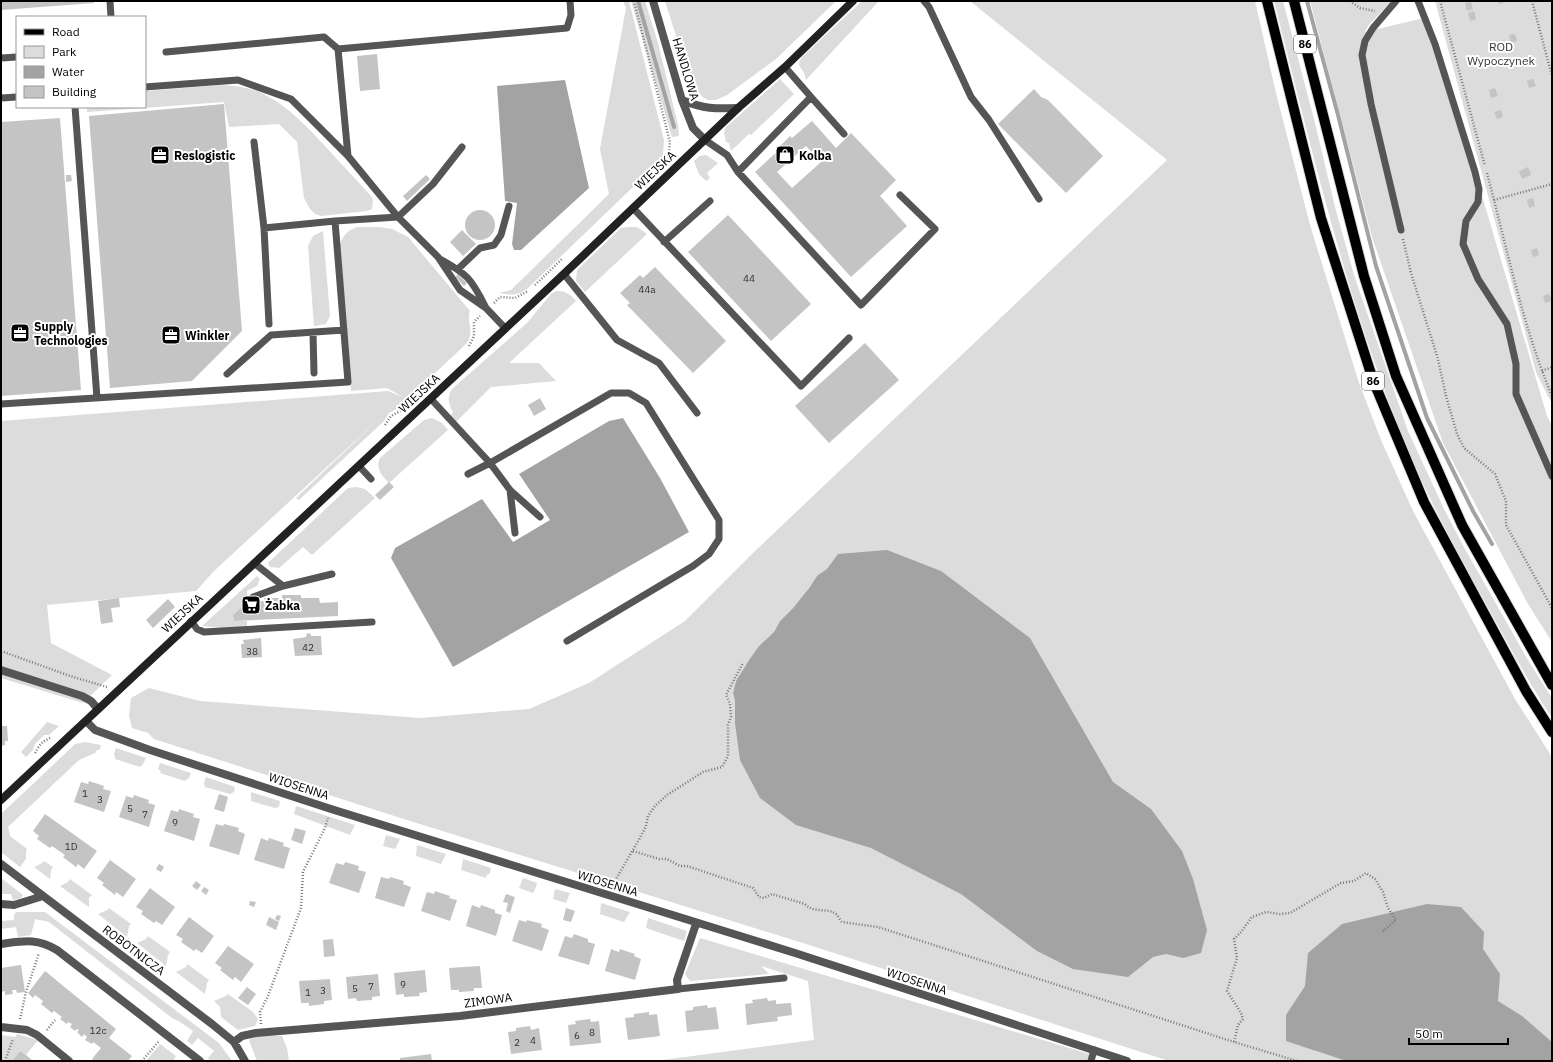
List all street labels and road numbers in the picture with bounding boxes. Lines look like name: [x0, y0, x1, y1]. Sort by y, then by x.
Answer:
road number: 86: [1294, 35, 1316, 53]
street label: HANDLOWA: [669, 36, 703, 103]
street label: WIEJSKA: [631, 147, 679, 193]
street label: WIEJSKA: [395, 370, 443, 416]
road number: 86: [1362, 372, 1384, 390]
street label: WIEJSKA: [158, 590, 206, 636]
street label: WIOSENNA: [267, 769, 331, 803]
street label: WIOSENNA: [576, 867, 640, 899]
street label: ROBOTNICZA: [100, 922, 168, 979]
street label: WIOSENNA: [885, 964, 949, 998]
street label: ZIMOWA: [463, 989, 513, 1011]

